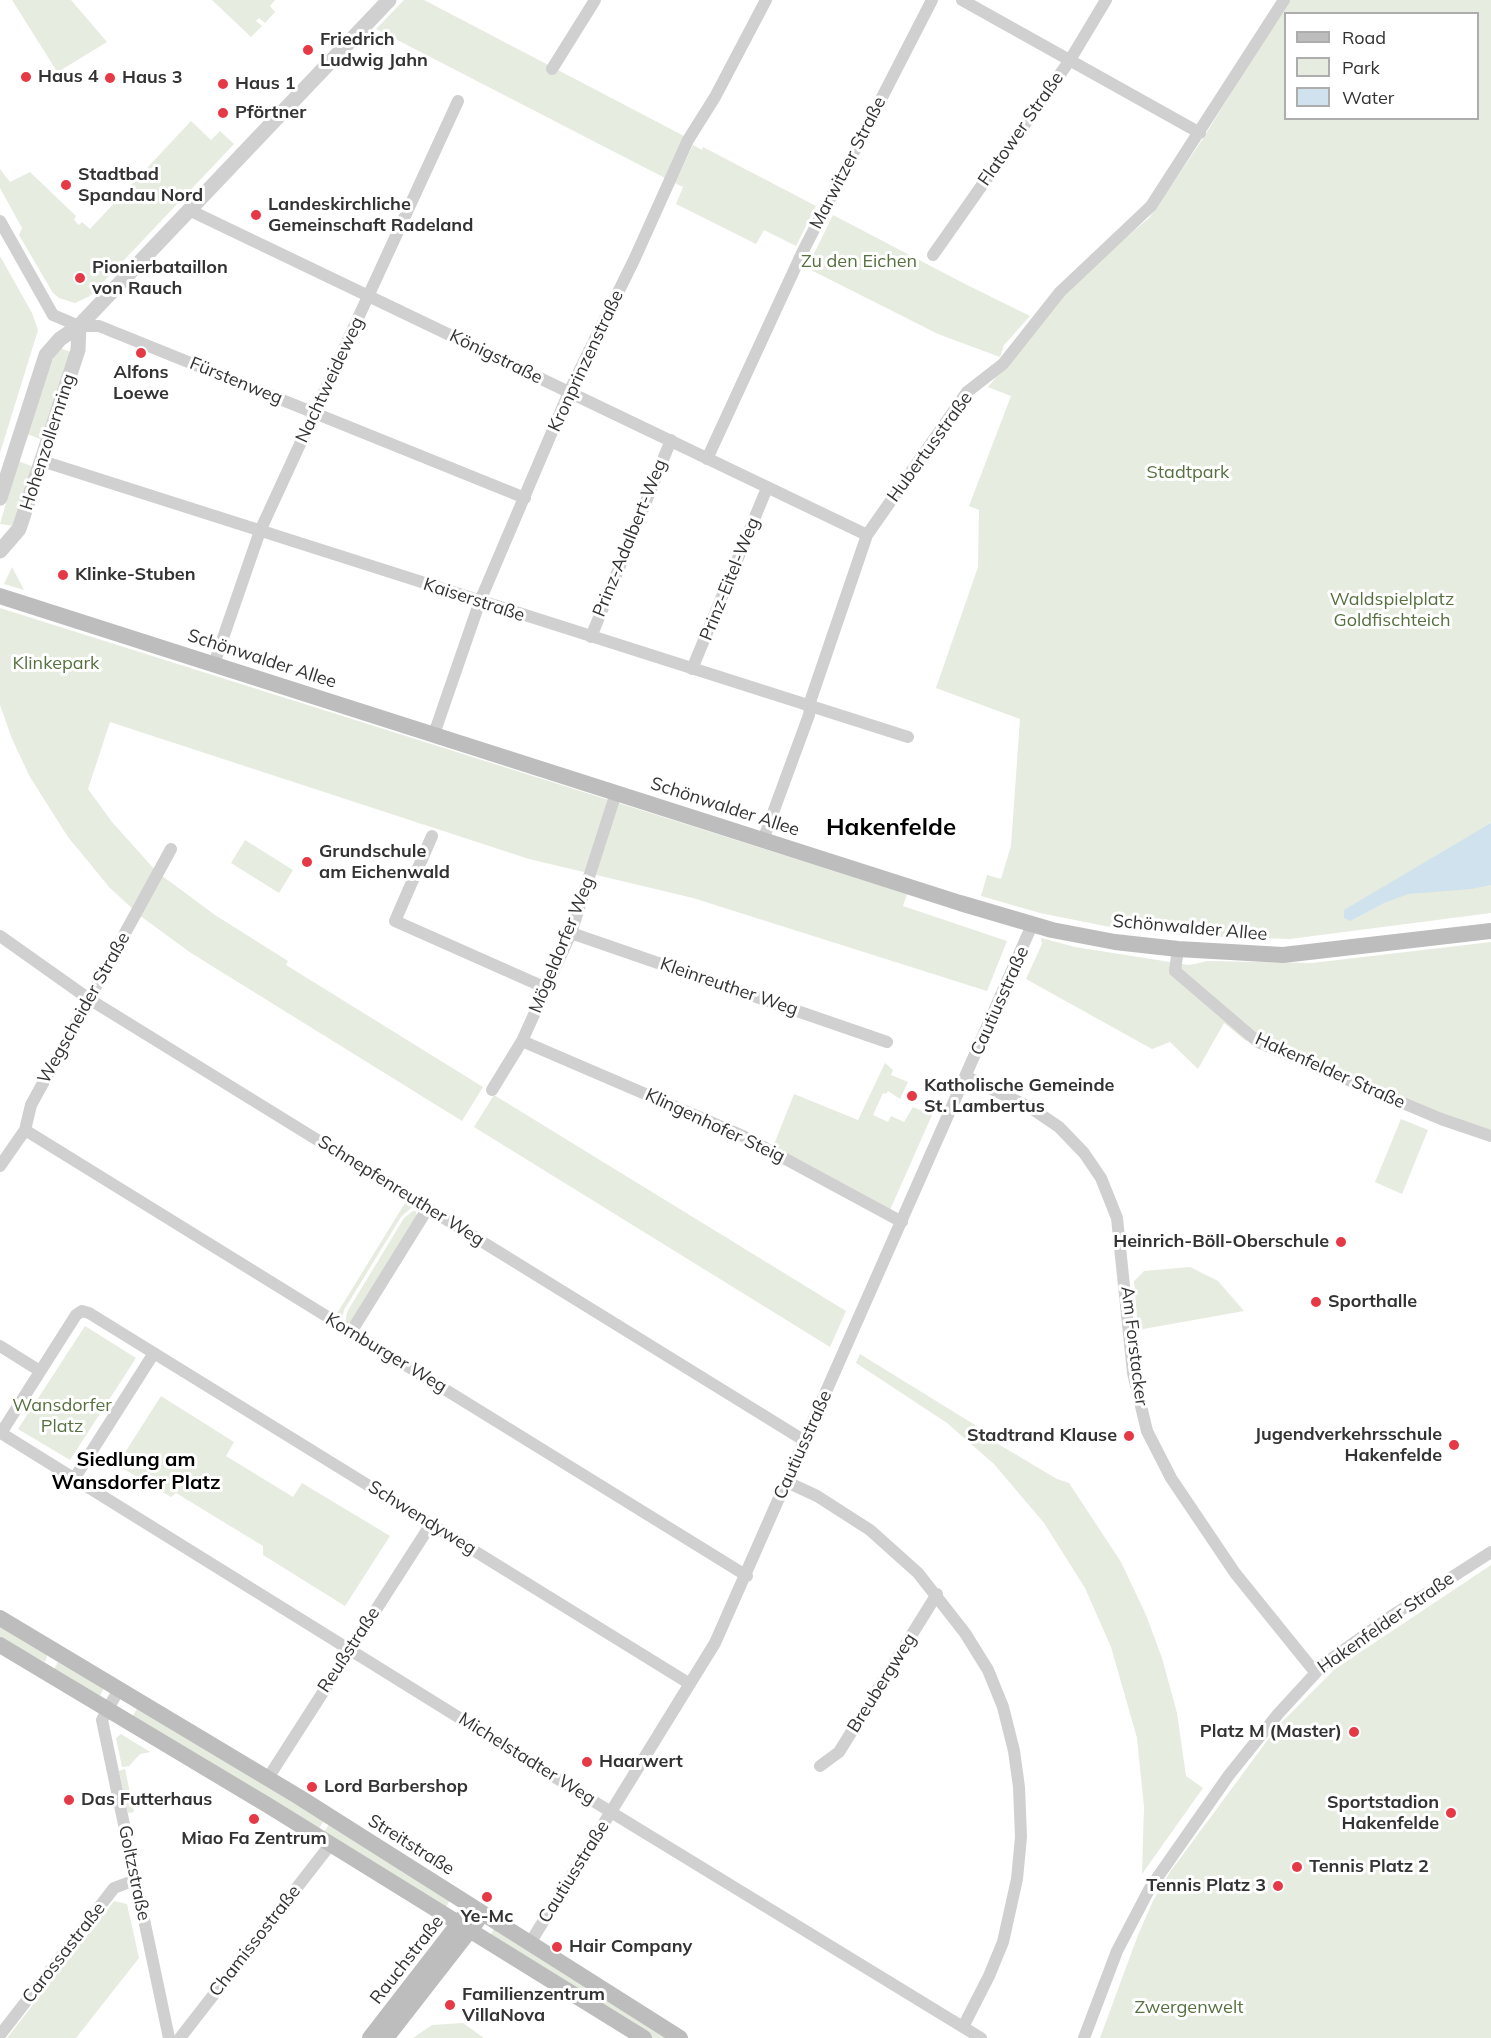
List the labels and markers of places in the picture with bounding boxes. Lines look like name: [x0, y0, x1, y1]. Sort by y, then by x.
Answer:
place label: Friedrich Ludwig Jahn: [320, 29, 428, 72]
marker: Friedrich Ludwig Jahn: [301, 43, 315, 57]
place label: Haus 4: [38, 66, 99, 88]
place label: Haus 3: [122, 67, 183, 89]
marker: Haus 4: [19, 70, 33, 84]
marker: Haus 3: [103, 71, 117, 85]
place label: Haus 1: [235, 73, 296, 95]
marker: Haus 1: [216, 77, 230, 91]
place label: Pförtner: [235, 102, 306, 124]
marker: Pförtner: [216, 106, 230, 120]
place label: Stadtbad Spandau Nord: [78, 164, 203, 207]
marker: Stadtbad Spandau Nord: [59, 178, 73, 192]
place label: Landeskirchliche Gemeinschaft Radeland: [268, 194, 473, 236]
marker: Landeskirchliche Gemeinschaft Radeland: [249, 208, 263, 222]
place label: Pionierbataillon von Rauch: [92, 257, 228, 300]
marker: Pionierbataillon von Rauch: [73, 271, 87, 285]
marker: Alfons Loewe: [134, 346, 148, 360]
place label: Alfons Loewe: [113, 362, 169, 404]
place label: Klinke-Stuben: [75, 564, 196, 586]
marker: Klinke-Stuben: [56, 568, 70, 582]
place label: Grundschule am Eichenwald: [319, 841, 450, 884]
marker: Grundschule am Eichenwald: [300, 855, 314, 869]
place label: Katholische Gemeinde St. Lambertus: [924, 1075, 1114, 1118]
marker: Katholische Gemeinde St. Lambertus: [905, 1089, 919, 1103]
place label: Heinrich-Böll-Oberschule: [1113, 1231, 1329, 1253]
marker: Heinrich-Böll-Oberschule: [1334, 1235, 1348, 1249]
place label: Sporthalle: [1328, 1291, 1417, 1313]
marker: Sporthalle: [1309, 1295, 1323, 1309]
place label: Jugendverkehrsschule Hakenfelde: [1254, 1424, 1442, 1466]
place label: Stadtrand Klause: [967, 1425, 1117, 1447]
marker: Stadtrand Klause: [1122, 1429, 1136, 1443]
marker: Jugendverkehrsschule Hakenfelde: [1447, 1438, 1461, 1452]
place label: Platz M (Master): [1200, 1721, 1342, 1743]
marker: Platz M (Master): [1347, 1725, 1361, 1739]
place label: Haarwert: [599, 1751, 683, 1773]
marker: Haarwert: [580, 1755, 594, 1769]
place label: Lord Barbershop: [324, 1776, 468, 1798]
marker: Lord Barbershop: [305, 1780, 319, 1794]
place label: Das Futterhaus: [81, 1789, 212, 1811]
place label: Sportstadion Hakenfelde: [1327, 1792, 1439, 1834]
marker: Das Futterhaus: [62, 1793, 76, 1807]
marker: Sportstadion Hakenfelde: [1444, 1806, 1458, 1820]
marker: Miao Fa Zentrum: [247, 1812, 261, 1826]
place label: Miao Fa Zentrum: [181, 1828, 327, 1850]
place label: Tennis Platz 2: [1309, 1856, 1429, 1878]
marker: Tennis Platz 2: [1290, 1860, 1304, 1874]
place label: Tennis Platz 3: [1146, 1875, 1266, 1897]
marker: Tennis Platz 3: [1271, 1879, 1285, 1893]
marker: Ye-Mc: [480, 1890, 494, 1904]
place label: Ye-Mc: [461, 1906, 513, 1928]
place label: Hair Company: [569, 1936, 692, 1958]
marker: Hair Company: [550, 1940, 564, 1954]
place label: Familienzentrum VillaNova: [462, 1984, 605, 2026]
marker: Familienzentrum VillaNova: [443, 1998, 457, 2012]

